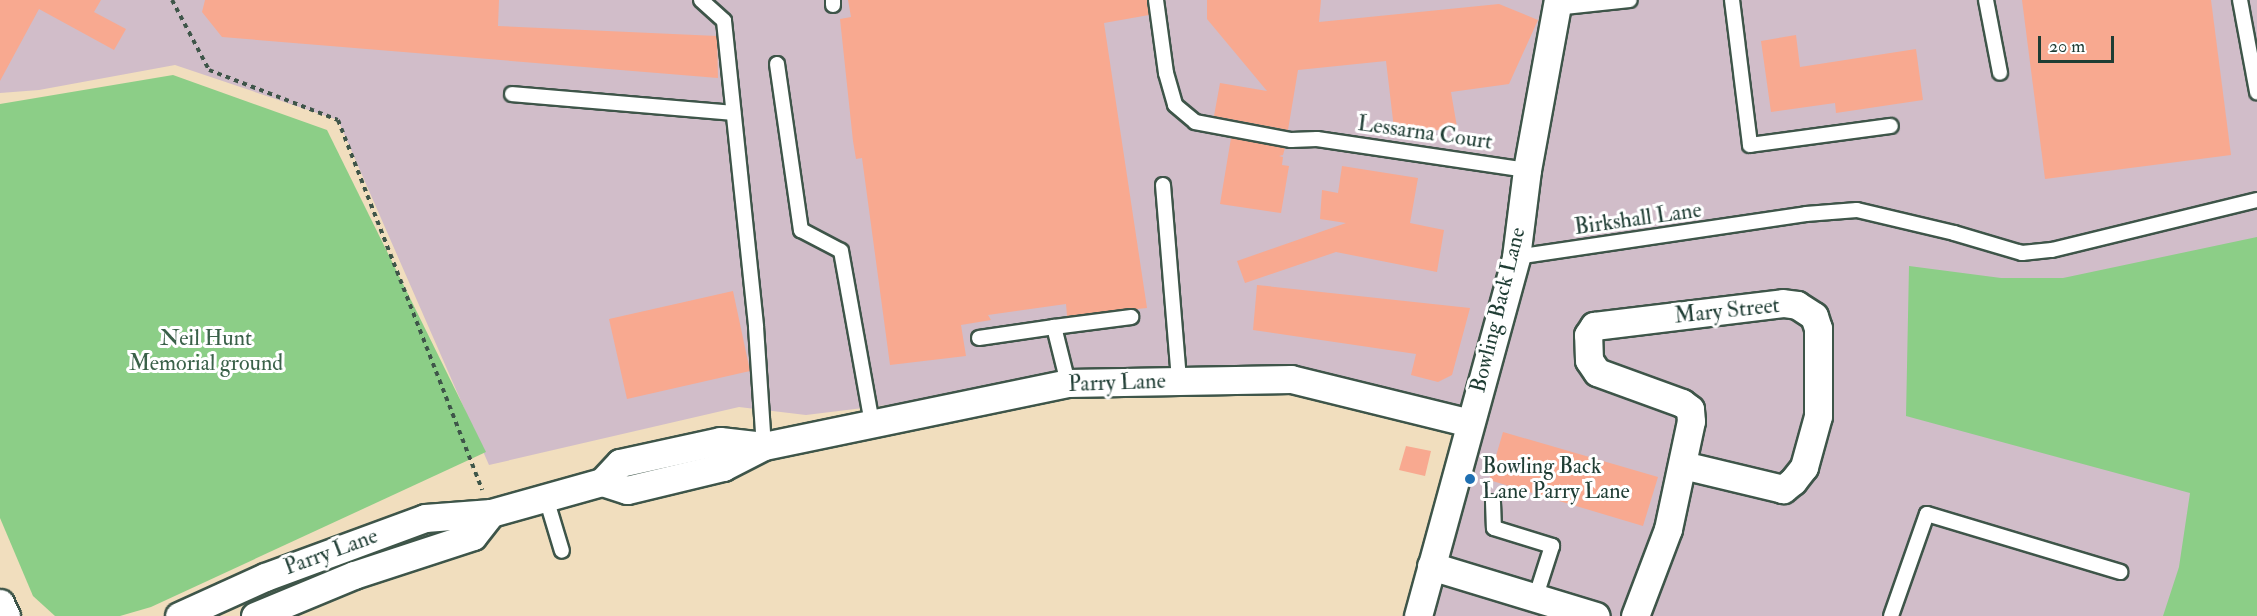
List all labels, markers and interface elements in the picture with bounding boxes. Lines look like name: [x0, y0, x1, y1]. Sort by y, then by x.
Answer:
scale bar: [2041, 24, 2118, 62]
text: 20 m: [2049, 35, 2085, 58]
street label: Lessarna Court: [1356, 110, 1494, 156]
street label: Birkshall Lane: [1573, 197, 1703, 241]
street label: Bowling Back Lane: [1465, 224, 1531, 396]
street label: Mary Street: [1673, 292, 1781, 330]
park label: Neil Hunt Memorial ground: [129, 325, 283, 376]
street label: Parry Lane: [1068, 368, 1166, 398]
place label: Bowling Back Lane Parry Lane: [1482, 453, 1630, 505]
marker: Bowling Back Lane Parry Lane: [1463, 472, 1477, 486]
street label: Parry Lane: [281, 523, 381, 581]

